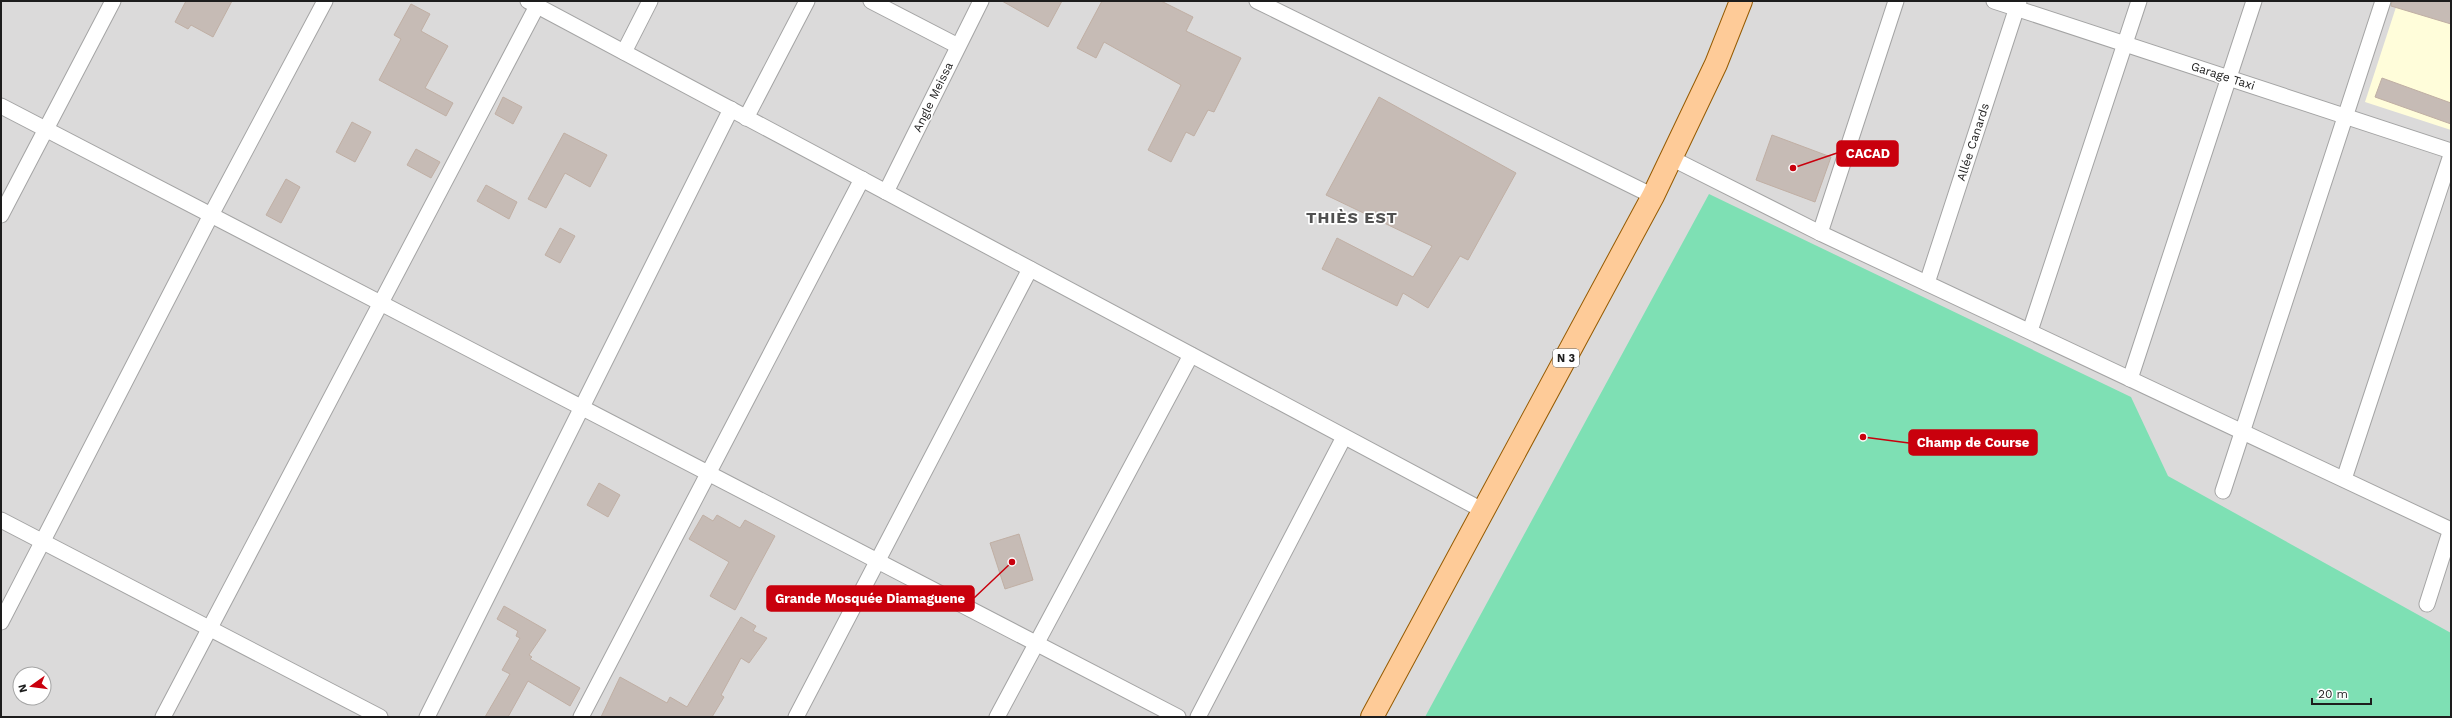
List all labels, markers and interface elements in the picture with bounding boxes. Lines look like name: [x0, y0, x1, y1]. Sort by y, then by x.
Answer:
street label: Garage Taxi: [2189, 59, 2257, 93]
street label: Angle Meissa: [910, 60, 956, 134]
street label: Allée Canards: [1954, 101, 1992, 183]
callout: CACAD: [1837, 141, 1898, 166]
text: CACAD: [1846, 146, 1890, 161]
district label: THIÈS EST: [1306, 208, 1398, 227]
road number: N 3: [1553, 349, 1579, 367]
callout: Champ de Course: [1909, 430, 2037, 455]
text: Champ de Course: [1917, 435, 2030, 450]
callout: Grande Mosquée Diamaguene: [767, 586, 974, 611]
text: Grande Mosquée Diamaguene: [775, 591, 966, 606]
north arrow: [12, 666, 52, 706]
scale bar: [2312, 680, 2371, 706]
text: N: [15, 683, 30, 694]
text: 20 m: [2318, 687, 2348, 701]

